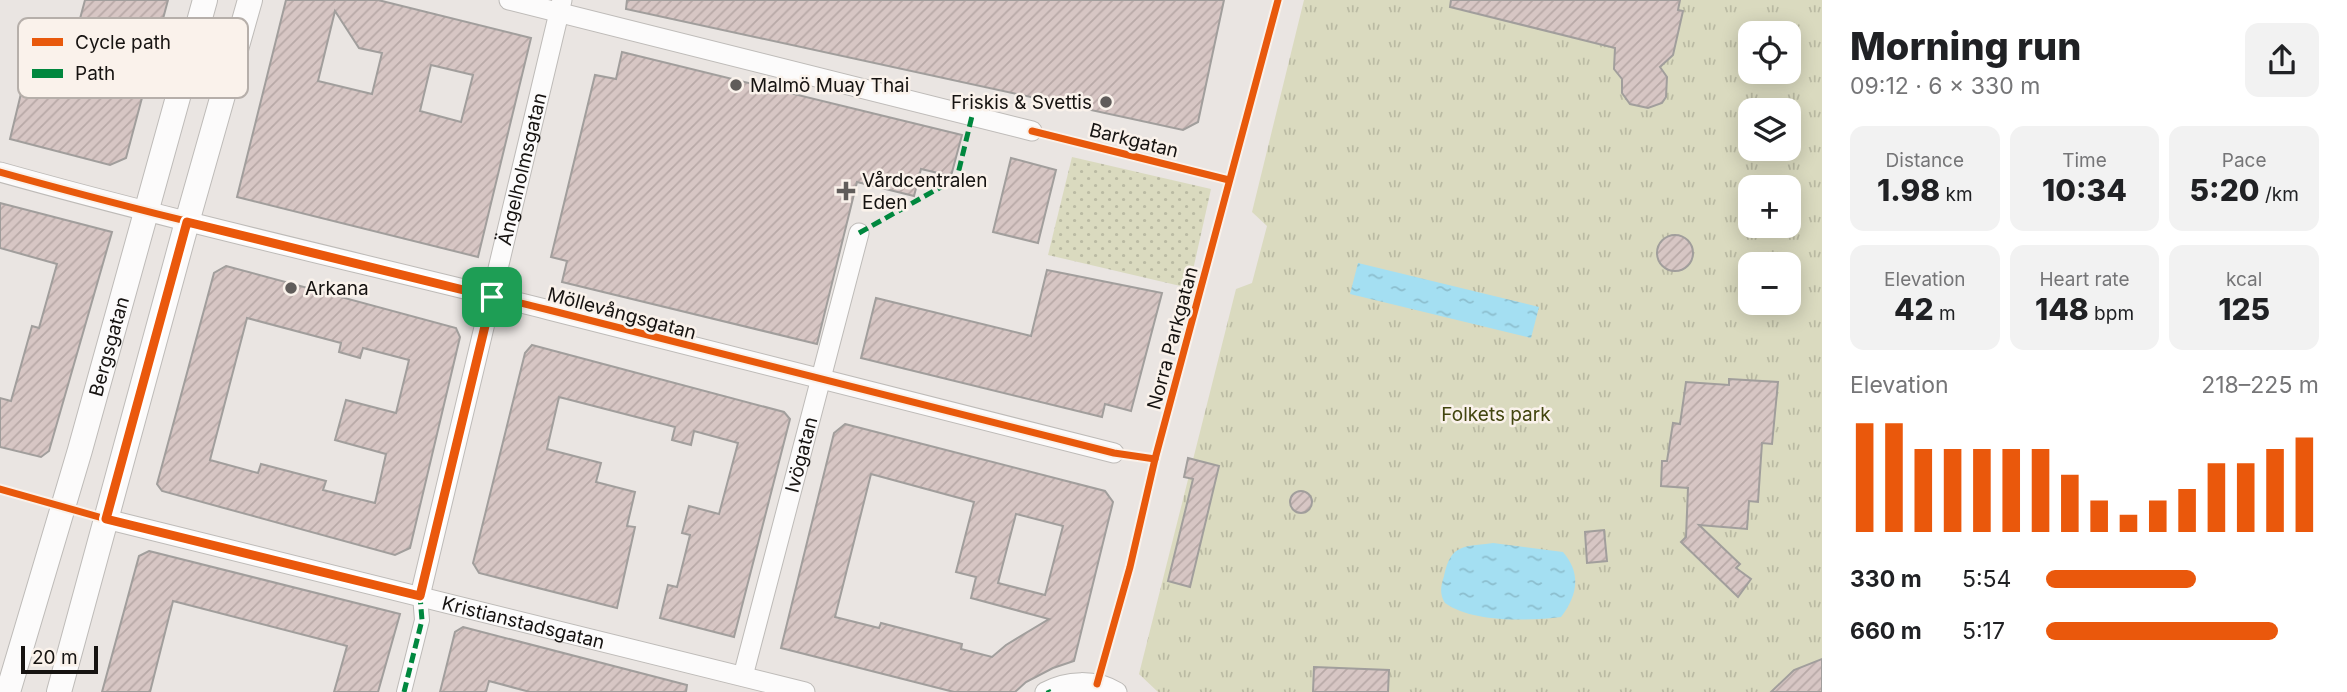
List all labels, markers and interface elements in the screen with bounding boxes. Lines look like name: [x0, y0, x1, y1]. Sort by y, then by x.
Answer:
legend: [18, 18, 248, 98]
map controls: [1738, 21, 1801, 315]
button: locate: [1738, 21, 1801, 84]
text: Morning run: [1850, 23, 2081, 69]
button: share: [2245, 23, 2319, 97]
text: Cycle path: [75, 31, 171, 54]
text: Path: [75, 62, 115, 85]
text: 09:12 · 6 × 330 m: [1850, 72, 2040, 100]
place label: Malmö Muay Thai: [750, 74, 909, 97]
marker: Malmö Muay Thai: [728, 77, 744, 93]
street label: Ängelholmsgatan: [493, 90, 552, 248]
place label: Friskis & Svettis: [951, 91, 1092, 114]
marker: Friskis & Svettis: [1098, 94, 1114, 110]
button: layers: [1738, 98, 1801, 161]
street label: Barkgatan: [1087, 118, 1181, 163]
text: Distance: [1886, 149, 1964, 172]
text: Time: [2062, 149, 2107, 172]
text: Pace: [2222, 149, 2267, 172]
place label: Vårdcentralen Eden: [862, 169, 987, 214]
text: 1.98: [1877, 172, 1940, 208]
text: 10:34: [2042, 172, 2127, 208]
text: 5:20: [2190, 172, 2260, 208]
button: +: [1738, 175, 1801, 238]
marker: Vårdcentralen Eden: [836, 181, 856, 201]
text: km: [1940, 183, 1973, 206]
text: /km: [2260, 183, 2299, 206]
button: −: [1738, 252, 1801, 315]
street label: Norra Parkgatan: [1142, 264, 1203, 412]
pin: [462, 267, 522, 327]
text: Elevation: [1884, 268, 1966, 291]
text: Heart rate: [2039, 268, 2129, 291]
text: kcal: [2226, 268, 2262, 291]
place label: Arkana: [305, 277, 369, 300]
icon: arrive: [473, 278, 511, 316]
marker: Arkana: [283, 280, 299, 296]
street label: Möllevångsgatan: [545, 283, 699, 344]
text: 42: [1894, 291, 1934, 327]
text: 148: [2035, 291, 2089, 327]
text: 125: [2218, 291, 2270, 327]
street label: Bergsgatan: [84, 294, 134, 399]
text: m: [1934, 302, 1956, 325]
text: bpm: [2089, 302, 2134, 325]
text: Elevation: [1850, 371, 1949, 399]
text: 218–225 m: [2201, 371, 2319, 399]
park label: Folkets park: [1441, 403, 1551, 426]
street label: Ivögatan: [781, 414, 822, 495]
text: 330 m: [1850, 565, 1922, 593]
text: 5:54: [1962, 565, 2011, 593]
street label: Kristianstadsgatan: [440, 592, 607, 654]
text: 660 m: [1850, 617, 1922, 645]
text: 5:17: [1962, 617, 2005, 645]
scale bar: [21, 643, 98, 675]
text: 20 m: [32, 646, 78, 669]

